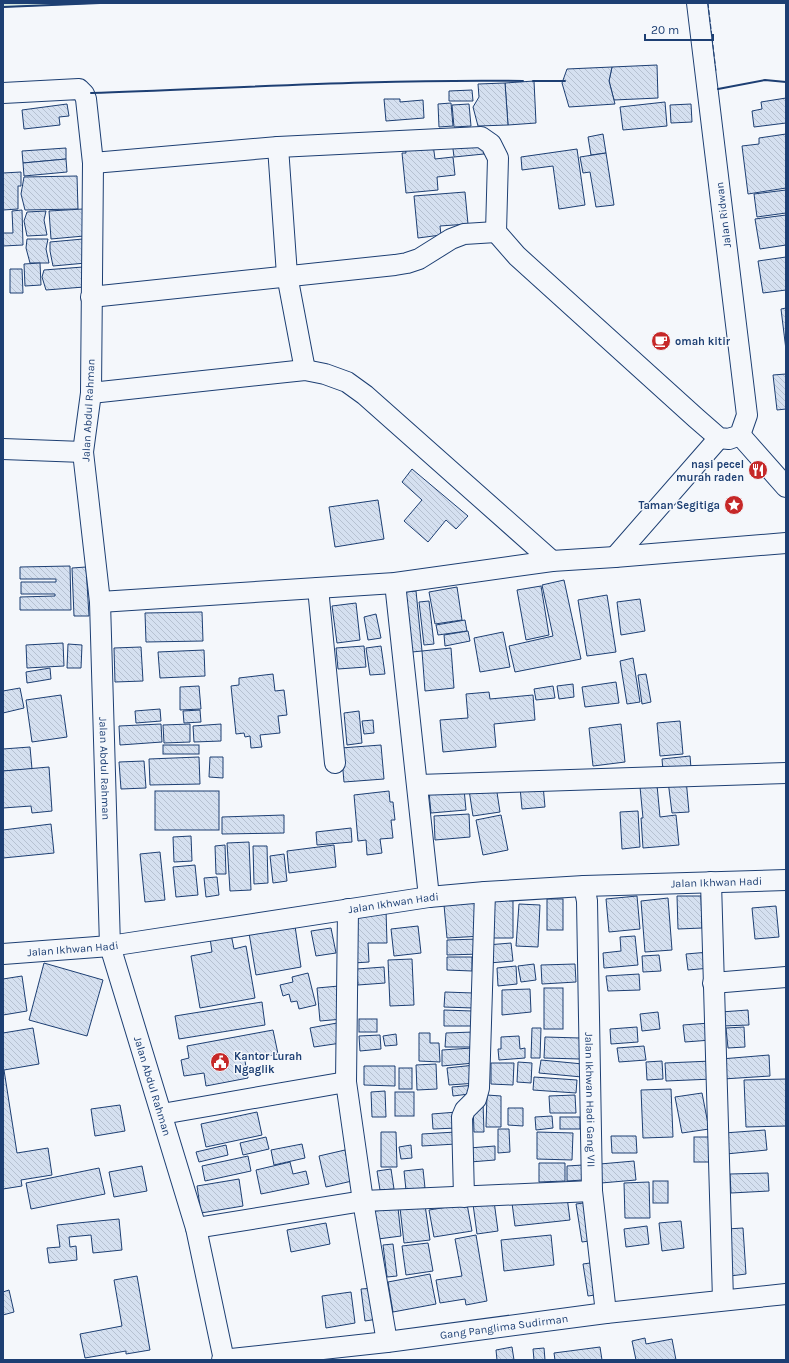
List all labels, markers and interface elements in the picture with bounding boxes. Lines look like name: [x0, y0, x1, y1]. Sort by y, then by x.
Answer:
scale bar: [645, 16, 713, 42]
text: 20 m: [651, 23, 679, 37]
street label: Jalan Ridwan: [713, 181, 734, 249]
cafe icon: omah kitir: [650, 330, 672, 352]
place label: omah kitir: [675, 335, 731, 348]
street label: Jalan Abdul Rahman: [79, 358, 98, 462]
place label: nasi pecel murah raden: [676, 458, 744, 484]
restaurant icon: nasi pecel murah raden: [747, 459, 769, 481]
place icon: Taman Segitiga: [723, 494, 745, 516]
place label: Taman Segitiga: [639, 499, 720, 512]
street label: Jalan Abdul Rahman: [96, 717, 112, 820]
street label: Jalan Ikhwan Hadi: [671, 875, 762, 890]
street label: Jalan Ikhwan Hadi: [347, 890, 439, 916]
street label: Jalan Ikhwan Hadi: [27, 939, 119, 959]
street label: Jalan Ikhwan Hadi Gang VII: [582, 1032, 598, 1167]
street label: Jalan Abdul Rahman: [131, 1035, 173, 1137]
place label: Kantor Lurah Ngaglik: [234, 1050, 302, 1076]
public building icon: Kantor Lurah Ngaglik: [209, 1051, 231, 1073]
street label: Gang Panglima Sudirman: [439, 1312, 569, 1342]

